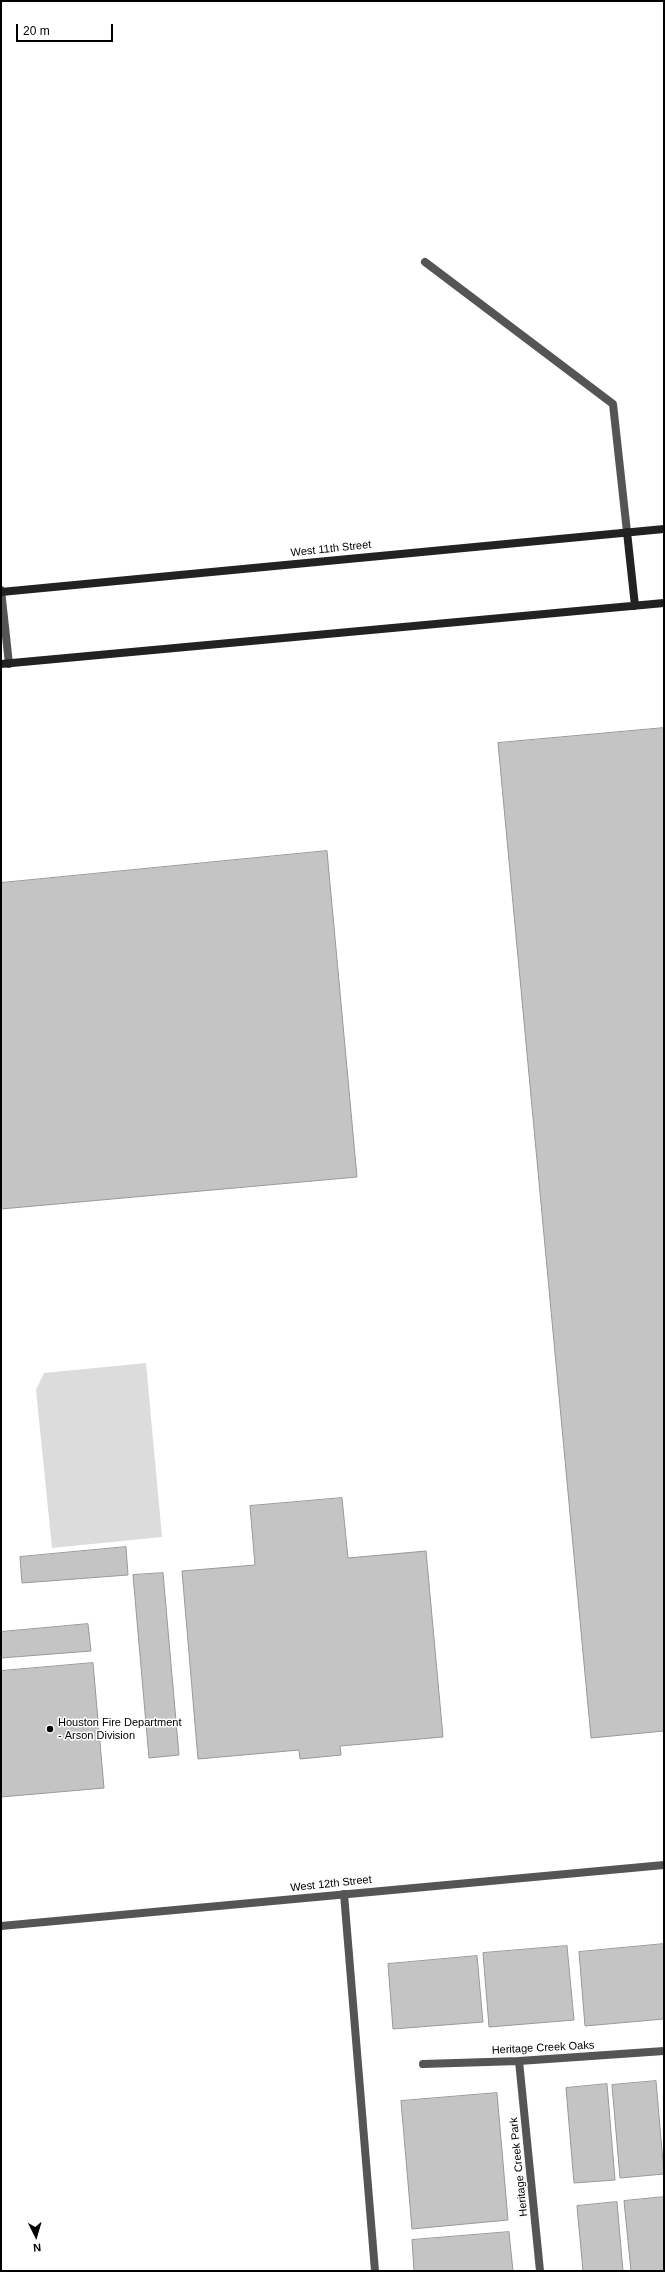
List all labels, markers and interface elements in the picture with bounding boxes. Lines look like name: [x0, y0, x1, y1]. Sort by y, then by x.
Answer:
scale bar: [18, 16, 115, 42]
text: 20 m: [23, 24, 50, 38]
street label: West 11th Street: [290, 538, 372, 560]
place label: Houston Fire Department - Arson Division: [58, 1716, 181, 1742]
marker: Houston Fire Department - Arson Division: [45, 1724, 55, 1734]
street label: West 12th Street: [290, 1873, 372, 1895]
street label: Heritage Creek Oaks: [491, 2039, 595, 2057]
street label: Heritage Creek Park: [507, 2117, 531, 2217]
north arrow: [16, 2216, 56, 2256]
text: N: [33, 2242, 42, 2254]

